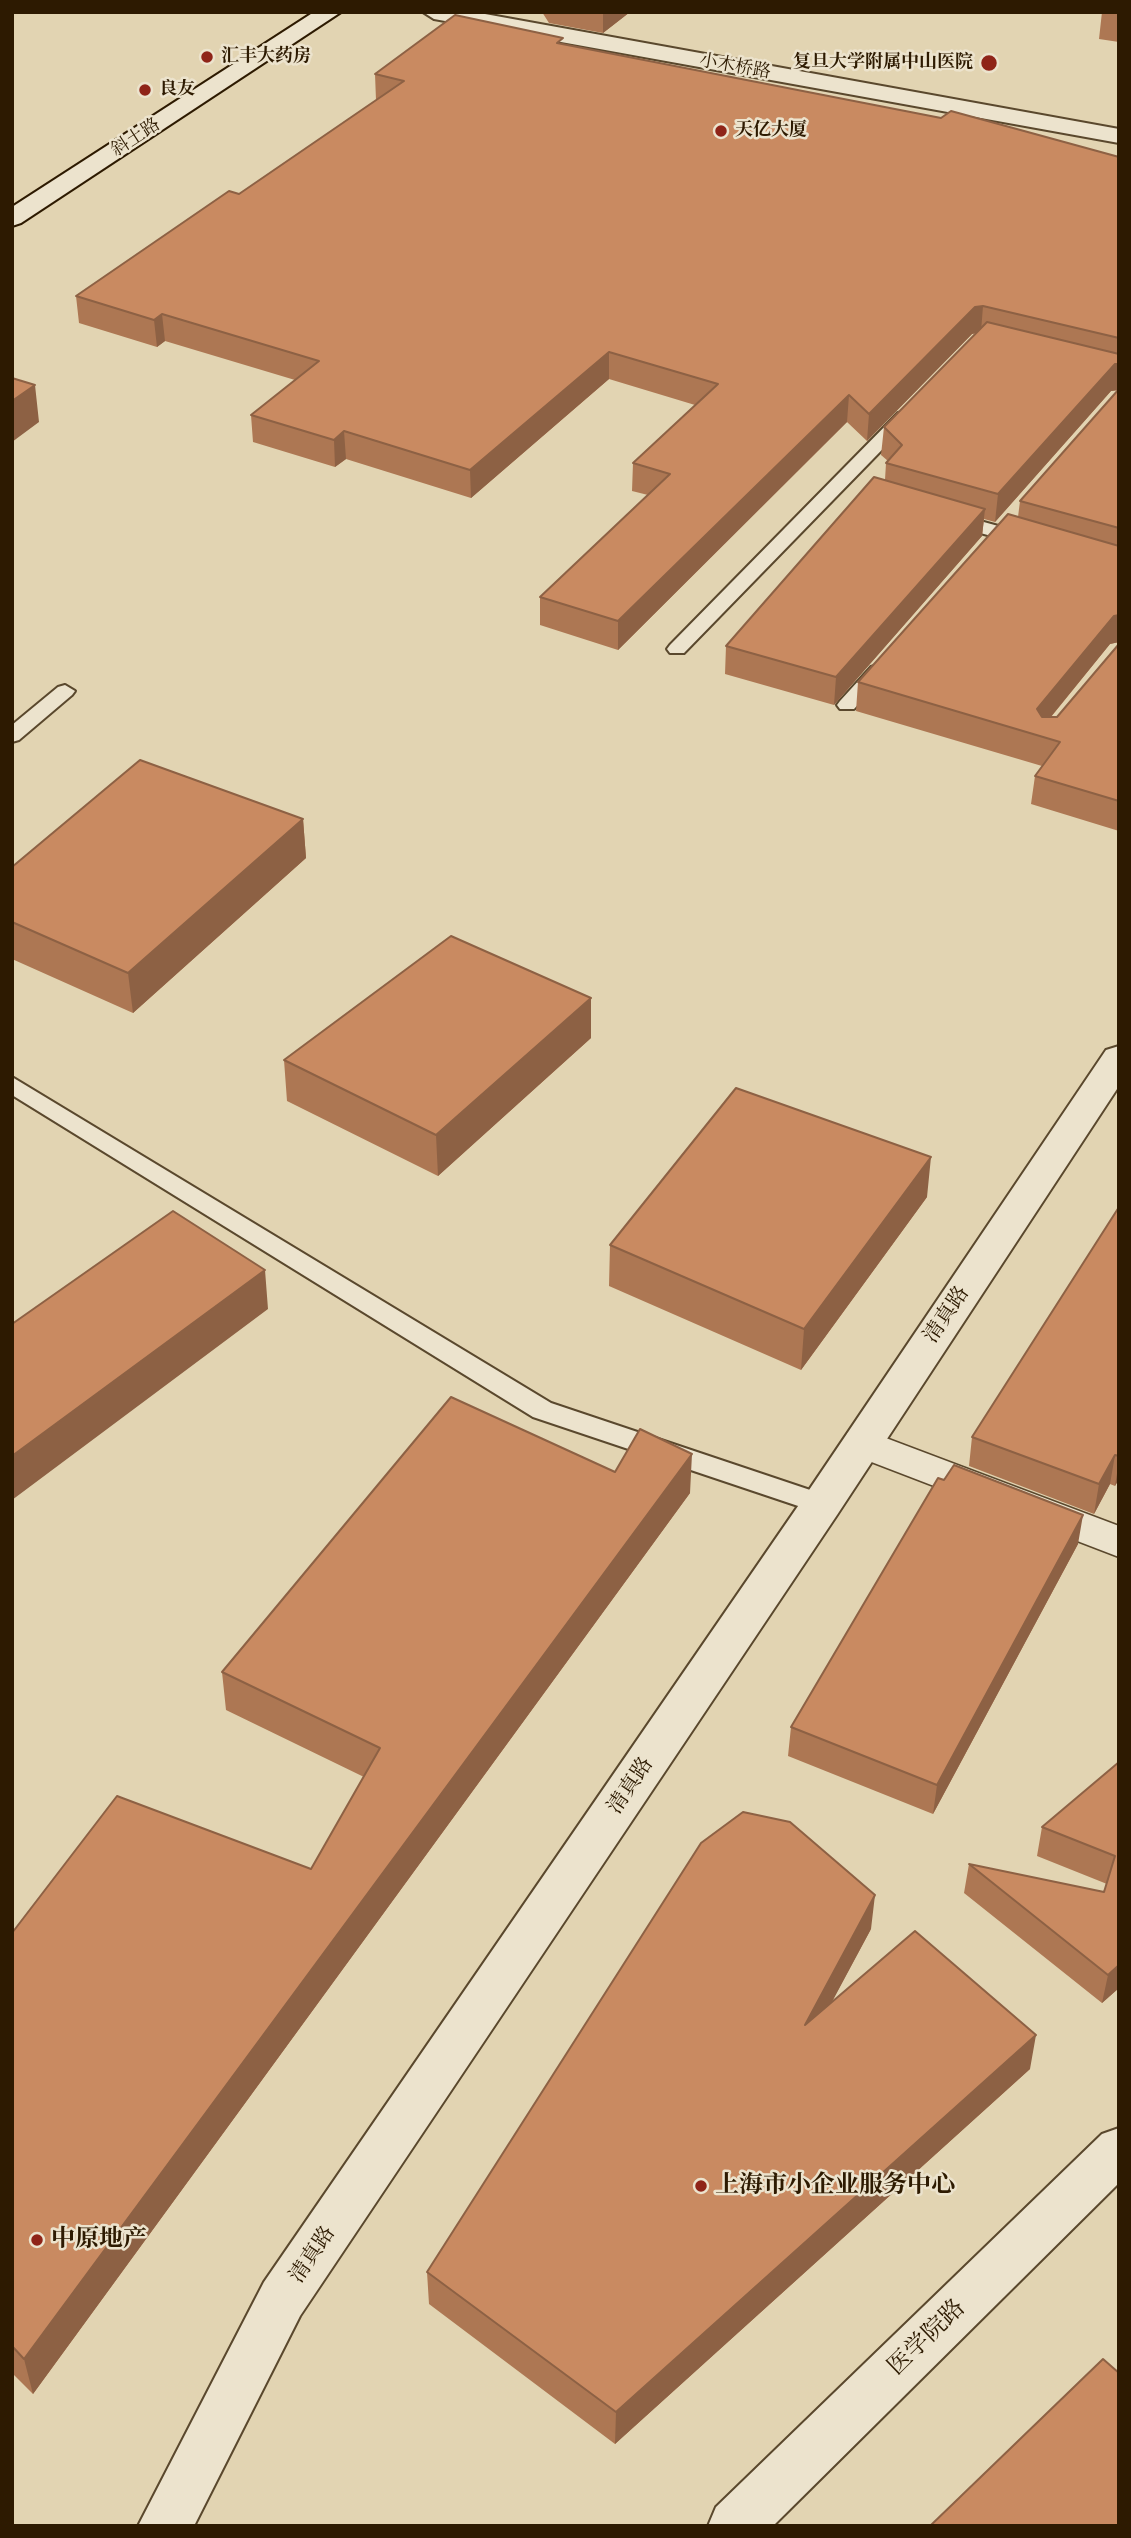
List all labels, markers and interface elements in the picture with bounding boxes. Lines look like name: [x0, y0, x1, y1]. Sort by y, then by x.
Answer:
place label: 汇丰大药房: [221, 46, 311, 68]
marker: 汇丰大药房: [199, 49, 215, 65]
street label: 小木桥路: [698, 50, 772, 84]
place label: 复旦大学附属中山医院: [793, 52, 973, 74]
marker: 复旦大学附属中山医院: [979, 53, 999, 73]
place label: 良友: [159, 79, 195, 101]
marker: 良友: [137, 82, 153, 98]
street label: 斜土路: [107, 114, 165, 162]
place label: 天亿大厦: [735, 120, 807, 142]
marker: 天亿大厦: [713, 123, 729, 139]
street label: 清真路: [919, 1282, 975, 1348]
street label: 清真路: [603, 1753, 659, 1819]
place label: 上海市小企业服务中心: [715, 2172, 955, 2200]
marker: 上海市小企业服务中心: [693, 2178, 709, 2194]
street label: 清真路: [285, 2222, 341, 2288]
place label: 中原地产: [51, 2226, 147, 2254]
marker: 中原地产: [29, 2232, 45, 2248]
street label: 医学院路: [882, 2294, 972, 2382]

